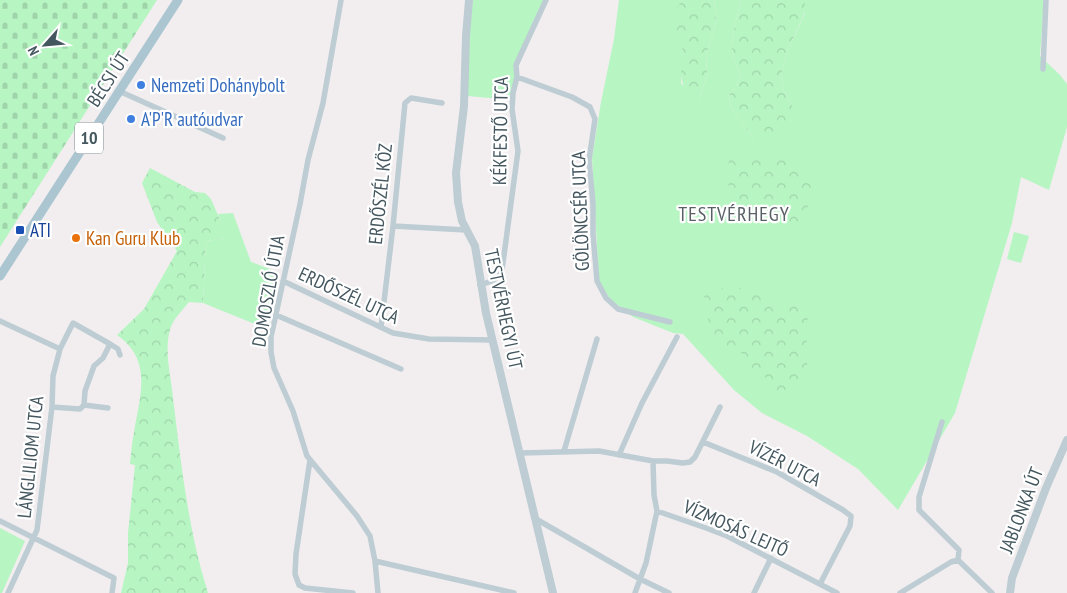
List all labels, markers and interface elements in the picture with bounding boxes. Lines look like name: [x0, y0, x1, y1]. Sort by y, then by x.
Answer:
north arrow: [20, 20, 70, 70]
text: N: [24, 43, 43, 58]
street label: BÉCSI ÚT: [81, 47, 135, 111]
place label: Nemzeti Dohánybolt: [151, 73, 286, 97]
street label: KÉKFESTŐ UTCA: [487, 77, 513, 185]
marker: Nemzeti Dohánybolt: [135, 79, 147, 91]
place label: A'P'R autóudvar: [141, 107, 244, 131]
marker: A'P'R autóudvar: [125, 113, 137, 125]
road number: 10: [75, 122, 103, 154]
street label: ERDŐSZÉL KÖZ: [363, 143, 397, 245]
street label: GÖLÖNCSÉR UTCA: [566, 150, 594, 272]
district label: TESTVÉRHEGY: [678, 201, 790, 227]
place label: ATI: [30, 218, 51, 242]
marker: ATI: [14, 224, 26, 236]
place label: Kan Guru Klub: [86, 226, 180, 250]
marker: Kan Guru Klub: [70, 232, 82, 244]
street label: DOMOSZLÓ ÚTJA: [246, 233, 290, 349]
street label: TESTVÉRHEGYI ÚT: [480, 247, 529, 372]
street label: ERDŐSZÉL UTCA: [295, 261, 403, 329]
street label: LÁNGLILIOM UTCA: [12, 395, 48, 519]
street label: VÍZÉR UTCA: [744, 434, 825, 491]
street label: JABLONKA ÚT: [993, 463, 1048, 557]
street label: VÍZMOSÁS LEJTŐ: [679, 494, 792, 562]

